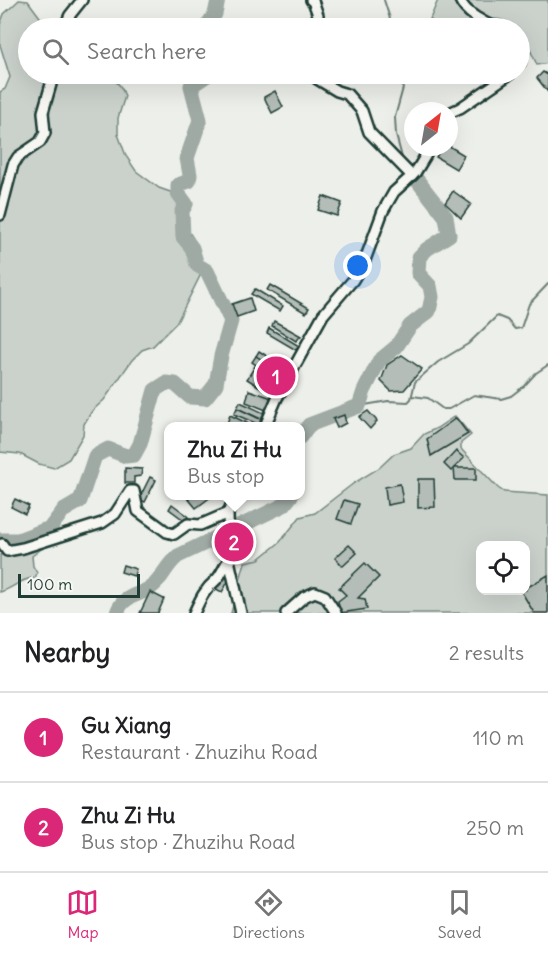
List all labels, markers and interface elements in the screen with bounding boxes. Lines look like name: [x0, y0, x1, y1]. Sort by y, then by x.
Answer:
search box: [18, 18, 530, 84]
icon: search: [39, 35, 72, 68]
text: Search here: [87, 37, 206, 65]
north arrow: [404, 102, 458, 156]
your location: [343, 251, 372, 280]
pin: 1: [256, 354, 296, 398]
popup: [164, 422, 305, 500]
text: Zhu Zi Hu: [187, 435, 282, 463]
text: Bus stop: [187, 463, 264, 488]
pin: 2: [214, 520, 254, 564]
map controls: [476, 541, 530, 595]
button: locate: [476, 541, 530, 595]
scale bar: [18, 571, 140, 598]
text: 100 m: [27, 574, 72, 594]
text: Nearby: [24, 636, 110, 669]
text: 2 results: [449, 640, 524, 665]
text: Gu Xiang: [81, 711, 171, 739]
text: 1: [40, 725, 47, 750]
text: 110 m: [473, 725, 524, 750]
text: Restaurant · Zhuzihu Road: [81, 739, 318, 764]
text: Zhu Zi Hu: [81, 801, 175, 829]
text: 2: [38, 815, 49, 840]
text: 250 m: [466, 815, 524, 840]
text: Bus stop · Zhuzihu Road: [81, 829, 295, 854]
tab: Map: [66, 886, 99, 942]
tab: Directions: [232, 886, 305, 942]
tab: Saved: [438, 886, 482, 942]

